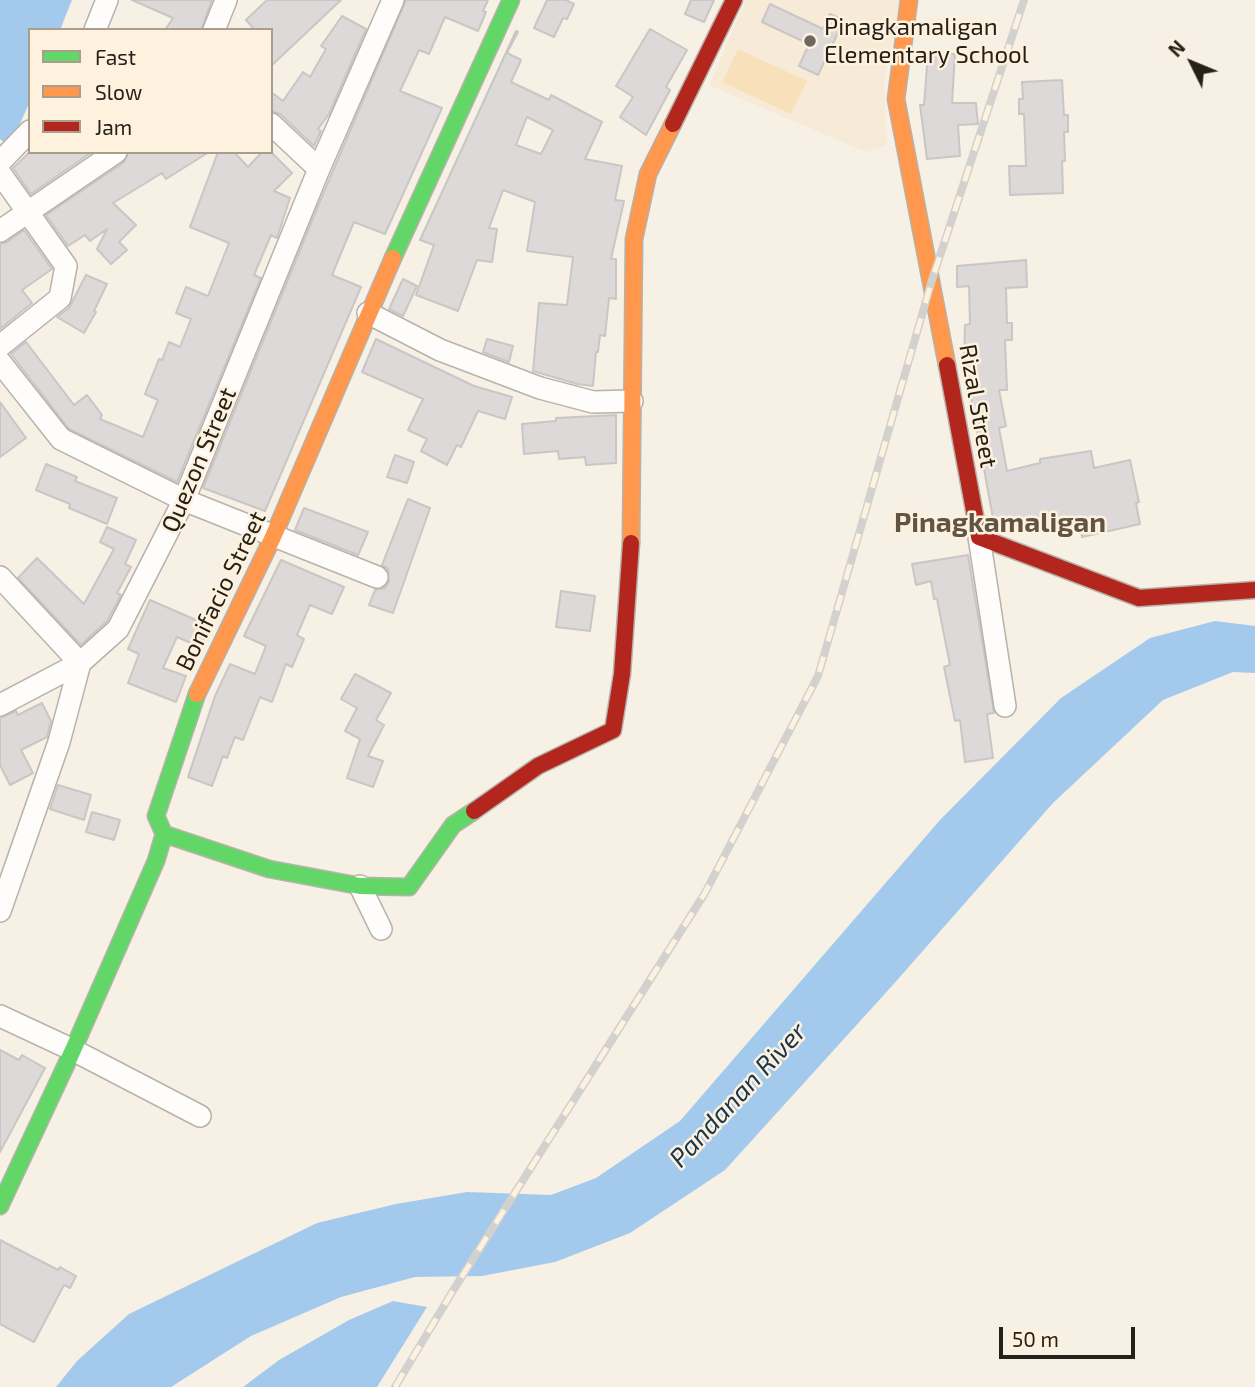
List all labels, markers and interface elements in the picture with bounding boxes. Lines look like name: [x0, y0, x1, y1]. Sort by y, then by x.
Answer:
place label: Pinagkamaligan Elementary School: [824, 13, 1029, 69]
legend: [28, 28, 273, 154]
north arrow: [1157, 28, 1227, 98]
marker: Pinagkamaligan Elementary School: [802, 33, 818, 49]
text: N: [1163, 35, 1189, 61]
text: Fast: [95, 44, 136, 69]
text: Slow: [95, 79, 142, 104]
text: Jam: [95, 114, 132, 139]
street label: Rizal Street: [953, 342, 1003, 470]
street label: Quezon Street: [156, 383, 242, 537]
street label: Bonifacio Street: [170, 506, 272, 676]
district label: Pinagkamaligan: [894, 506, 1106, 540]
water label: Pandanan River: [663, 1016, 813, 1174]
scale bar: [1003, 1314, 1140, 1358]
text: 50 m: [1012, 1326, 1059, 1351]

